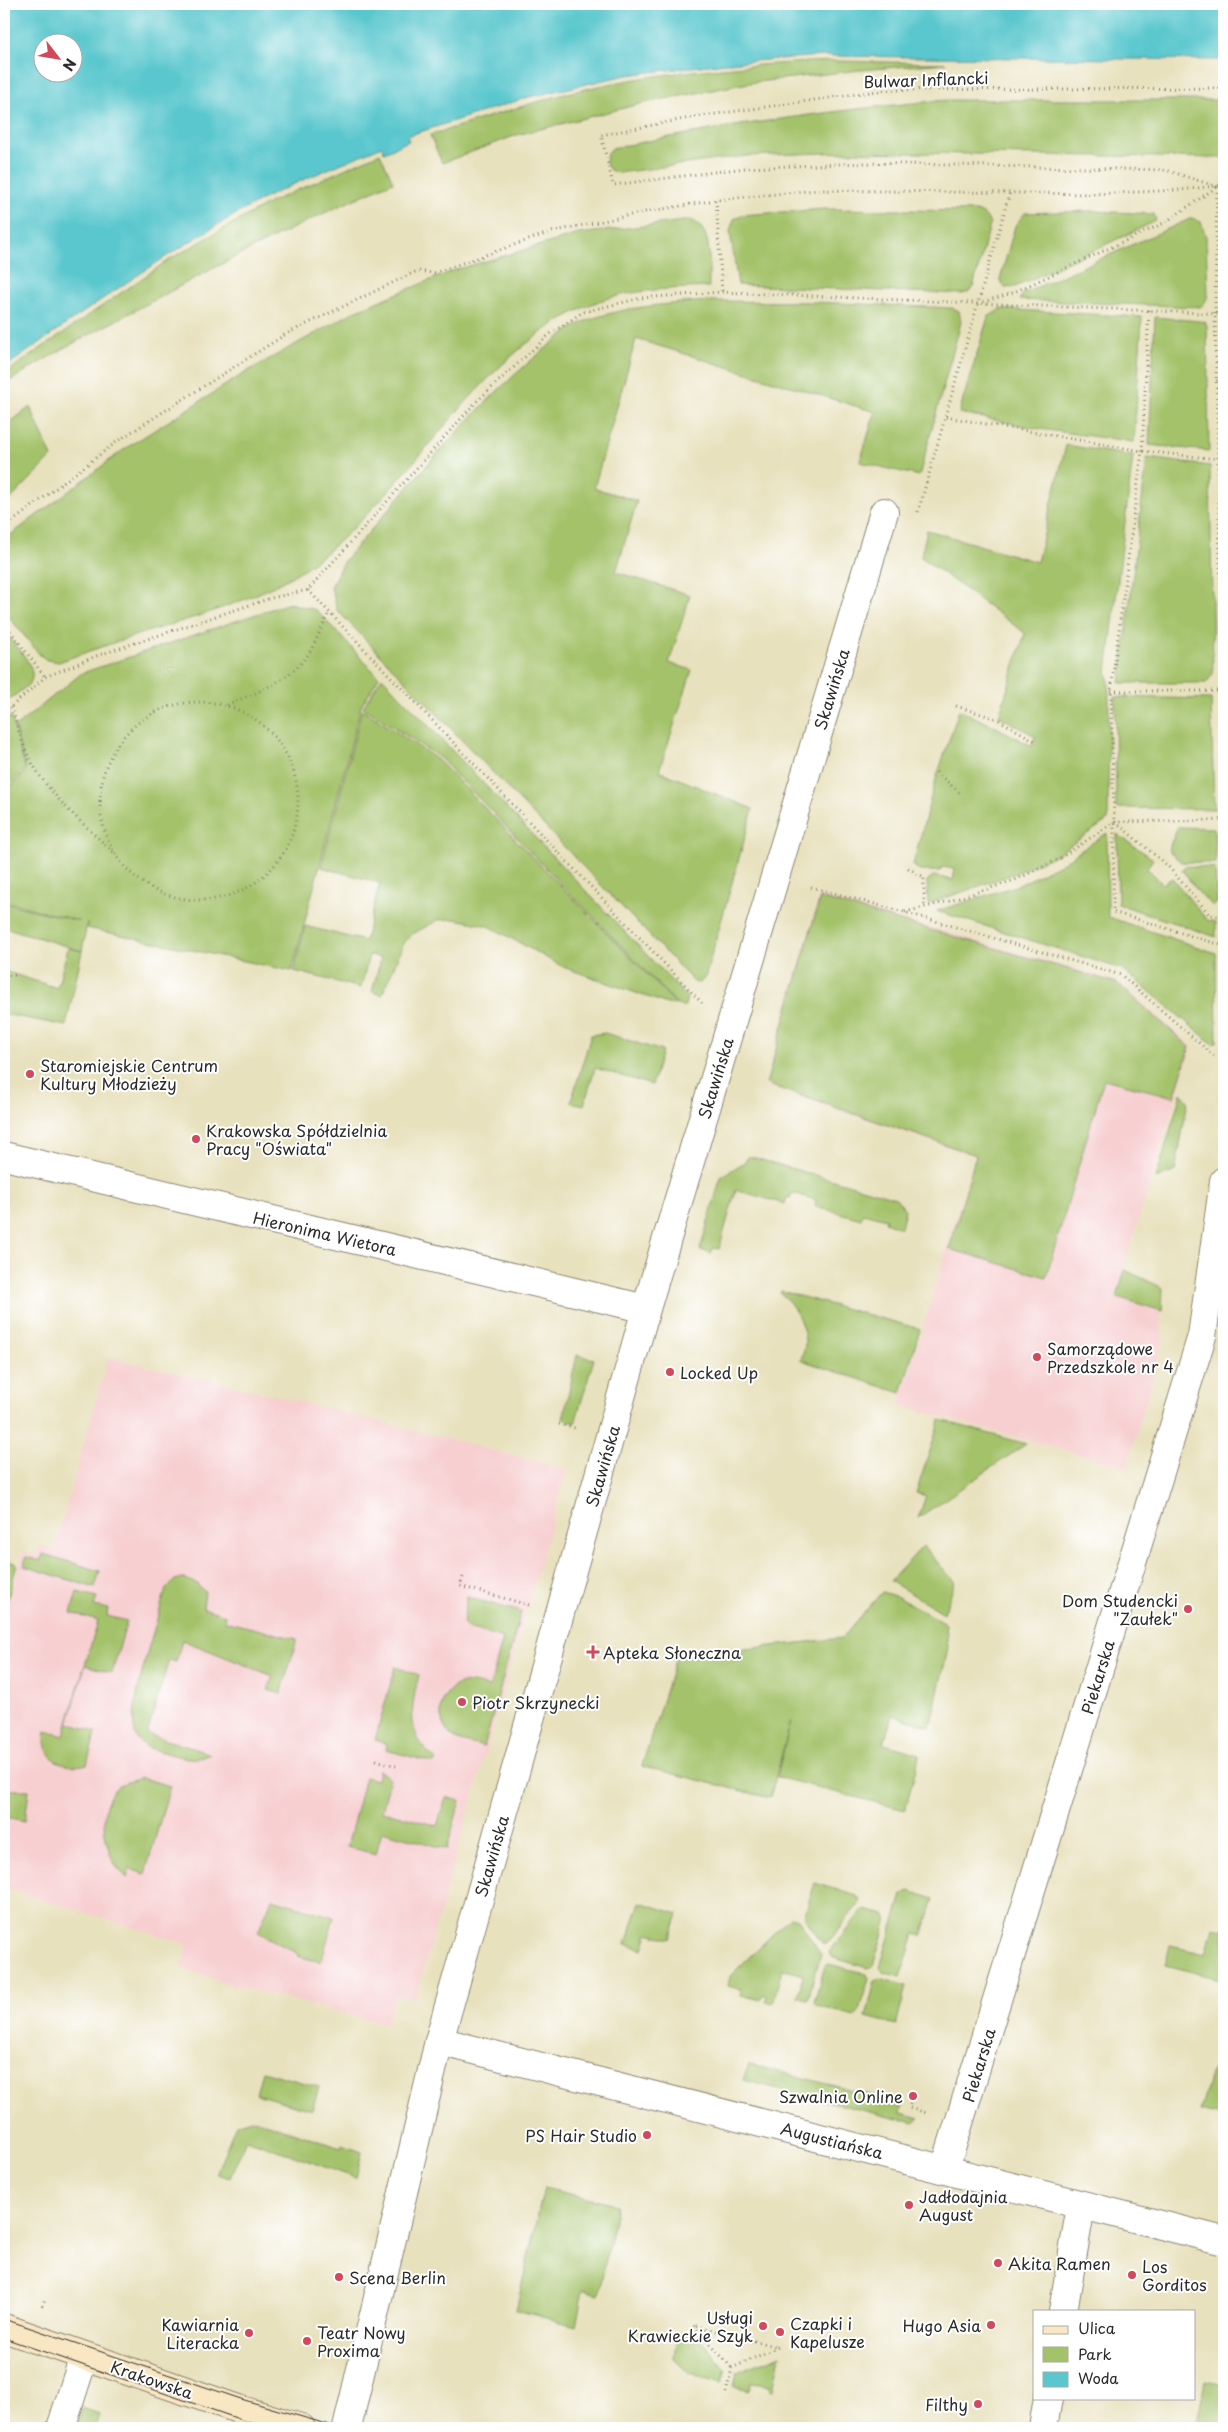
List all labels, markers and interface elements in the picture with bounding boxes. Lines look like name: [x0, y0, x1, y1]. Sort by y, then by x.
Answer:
north arrow: [32, 32, 82, 82]
text: N: [58, 55, 81, 75]
street label: Bulwar Inflancki: [863, 65, 989, 93]
street label: Skawińska: [807, 645, 855, 733]
street label: Skawińska: [691, 1034, 739, 1122]
place label: Staromiejskie Centrum Kultury Młodzieży: [40, 1053, 218, 1095]
marker: Staromiejskie Centrum Kultury Młodzieży: [24, 1068, 36, 1080]
place label: Krakowska Spółdzielnia Pracy "Oświata": [206, 1118, 387, 1160]
marker: Krakowska Spółdzielnia Pracy "Oświata": [190, 1133, 202, 1145]
street label: Hieronima Wietora: [251, 1205, 399, 1261]
place label: Samorządowe Przedszkole nr 4: [1047, 1336, 1174, 1378]
marker: Samorządowe Przedszkole nr 4: [1031, 1351, 1043, 1363]
place label: Locked Up: [680, 1360, 758, 1384]
marker: Locked Up: [664, 1366, 676, 1378]
street label: Skawińska: [579, 1422, 625, 1510]
place label: Dom Studencki "Zaułek": [1062, 1588, 1178, 1630]
marker: Dom Studencki "Zaułek": [1182, 1603, 1194, 1615]
street label: Piekarska: [1074, 1637, 1120, 1717]
place label: Apteka Słoneczna: [603, 1640, 741, 1664]
marker: Apteka Słoneczna: [587, 1646, 599, 1658]
place label: Piotr Skrzynecki: [472, 1690, 600, 1714]
marker: Piotr Skrzynecki: [456, 1696, 468, 1708]
street label: Skawińska: [468, 1812, 514, 1900]
street label: Piekarska: [955, 2025, 1001, 2105]
place label: Szwalnia Online: [779, 2084, 903, 2108]
marker: Szwalnia Online: [907, 2090, 919, 2102]
street label: Augustiańska: [778, 2116, 886, 2164]
place label: PS Hair Studio: [525, 2123, 637, 2147]
marker: PS Hair Studio: [641, 2129, 653, 2141]
place label: Jadłodajnia August: [919, 2184, 1008, 2226]
marker: Jadłodajnia August: [903, 2199, 915, 2211]
place label: Akita Ramen: [1008, 2251, 1111, 2275]
place label: Los Gorditos: [1142, 2254, 1207, 2296]
marker: Akita Ramen: [992, 2257, 1004, 2269]
place label: Scena Berlin: [349, 2265, 446, 2289]
marker: Los Gorditos: [1126, 2269, 1138, 2281]
marker: Scena Berlin: [333, 2271, 345, 2283]
place label: Usługi Krawieckie Szyk: [628, 2305, 753, 2347]
legend: [1033, 2310, 1196, 2400]
place label: Czapki i Kapelusze: [790, 2311, 865, 2353]
place label: Kawiarnia Literacka: [161, 2312, 239, 2354]
place label: Hugo Asia: [903, 2313, 981, 2337]
text: Ulica: [1078, 2316, 1116, 2339]
marker: Hugo Asia: [985, 2319, 997, 2331]
place label: Teatr Nowy Proxima: [317, 2320, 406, 2362]
marker: Usługi Krawieckie Szyk: [757, 2320, 769, 2332]
marker: Czapki i Kapelusze: [774, 2326, 786, 2338]
marker: Kawiarnia Literacka: [243, 2327, 255, 2339]
marker: Teatr Nowy Proxima: [301, 2335, 313, 2347]
text: Park: [1078, 2342, 1112, 2365]
street label: Krakowska: [108, 2354, 196, 2404]
text: Woda: [1078, 2366, 1119, 2389]
place label: Filthy: [925, 2392, 968, 2416]
marker: Filthy: [972, 2398, 984, 2410]

